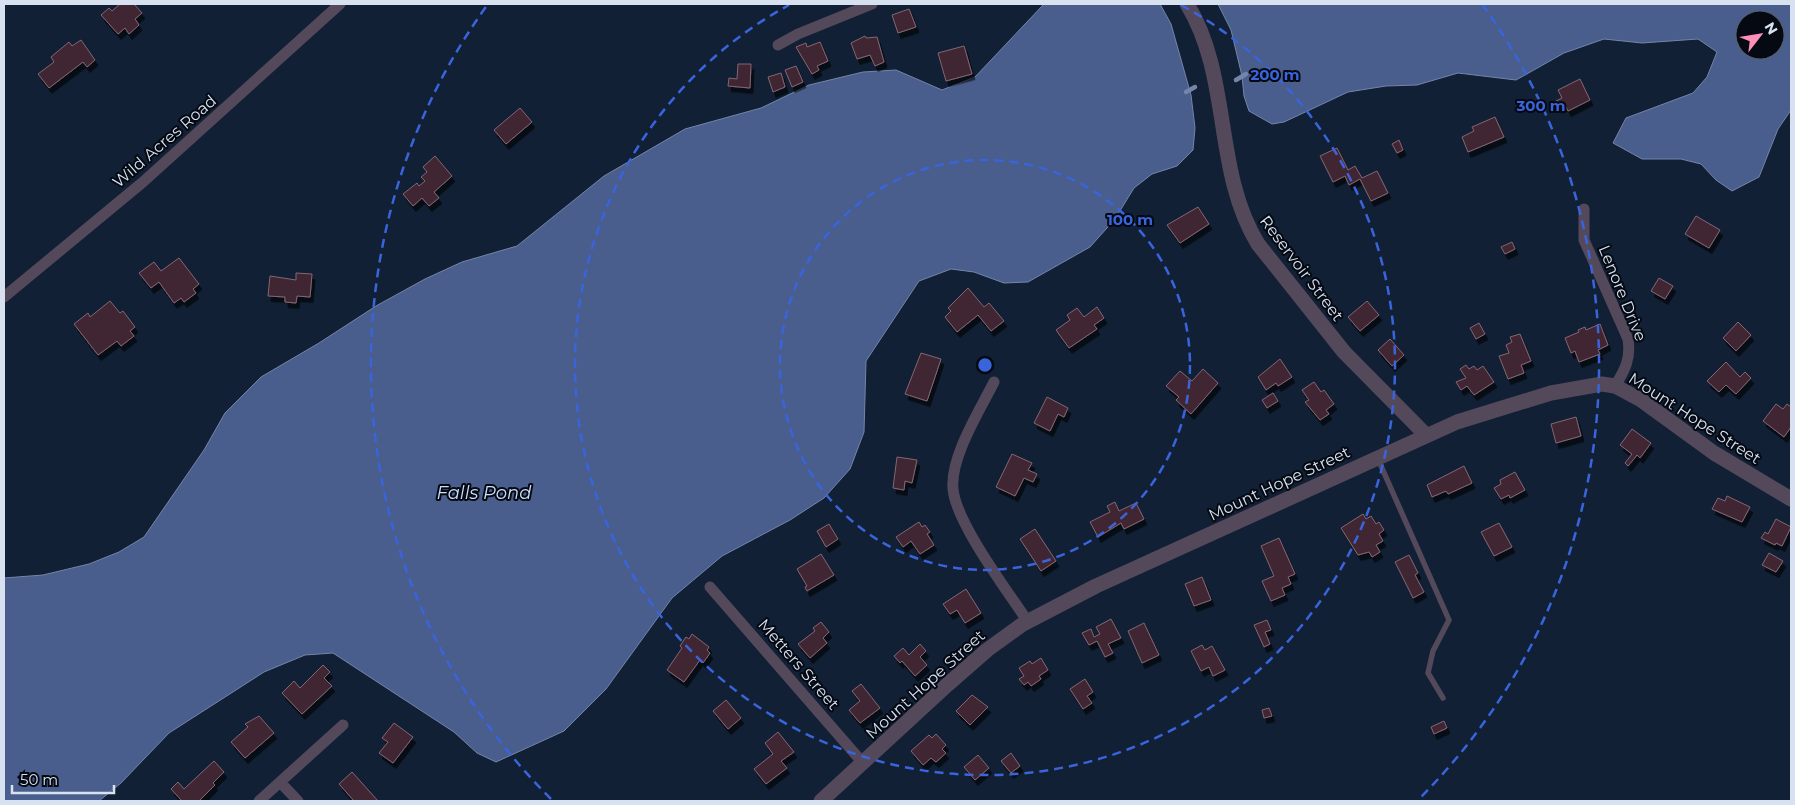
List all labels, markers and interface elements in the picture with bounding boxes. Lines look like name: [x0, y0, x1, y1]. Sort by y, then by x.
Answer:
north arrow: [1735, 10, 1785, 60]
text: N: [1761, 19, 1782, 38]
text: 200 m: [1250, 65, 1300, 84]
street label: Wild Acres Road: [109, 91, 220, 192]
text: 300 m: [1515, 96, 1566, 115]
text: 100 m: [1107, 210, 1153, 229]
street label: Reservoir Street: [1256, 212, 1348, 325]
street label: Lenore Drive: [1595, 242, 1650, 344]
centre of rings: [976, 356, 994, 374]
street label: Mount Hope Street: [1625, 369, 1765, 469]
street label: Mount Hope Street: [1206, 442, 1353, 525]
water label: Falls Pond: [437, 482, 532, 504]
street label: Metters Street: [754, 615, 843, 714]
street label: Mount Hope Street: [862, 626, 989, 743]
scale bar: [12, 762, 115, 794]
text: 50 m: [20, 770, 58, 789]

